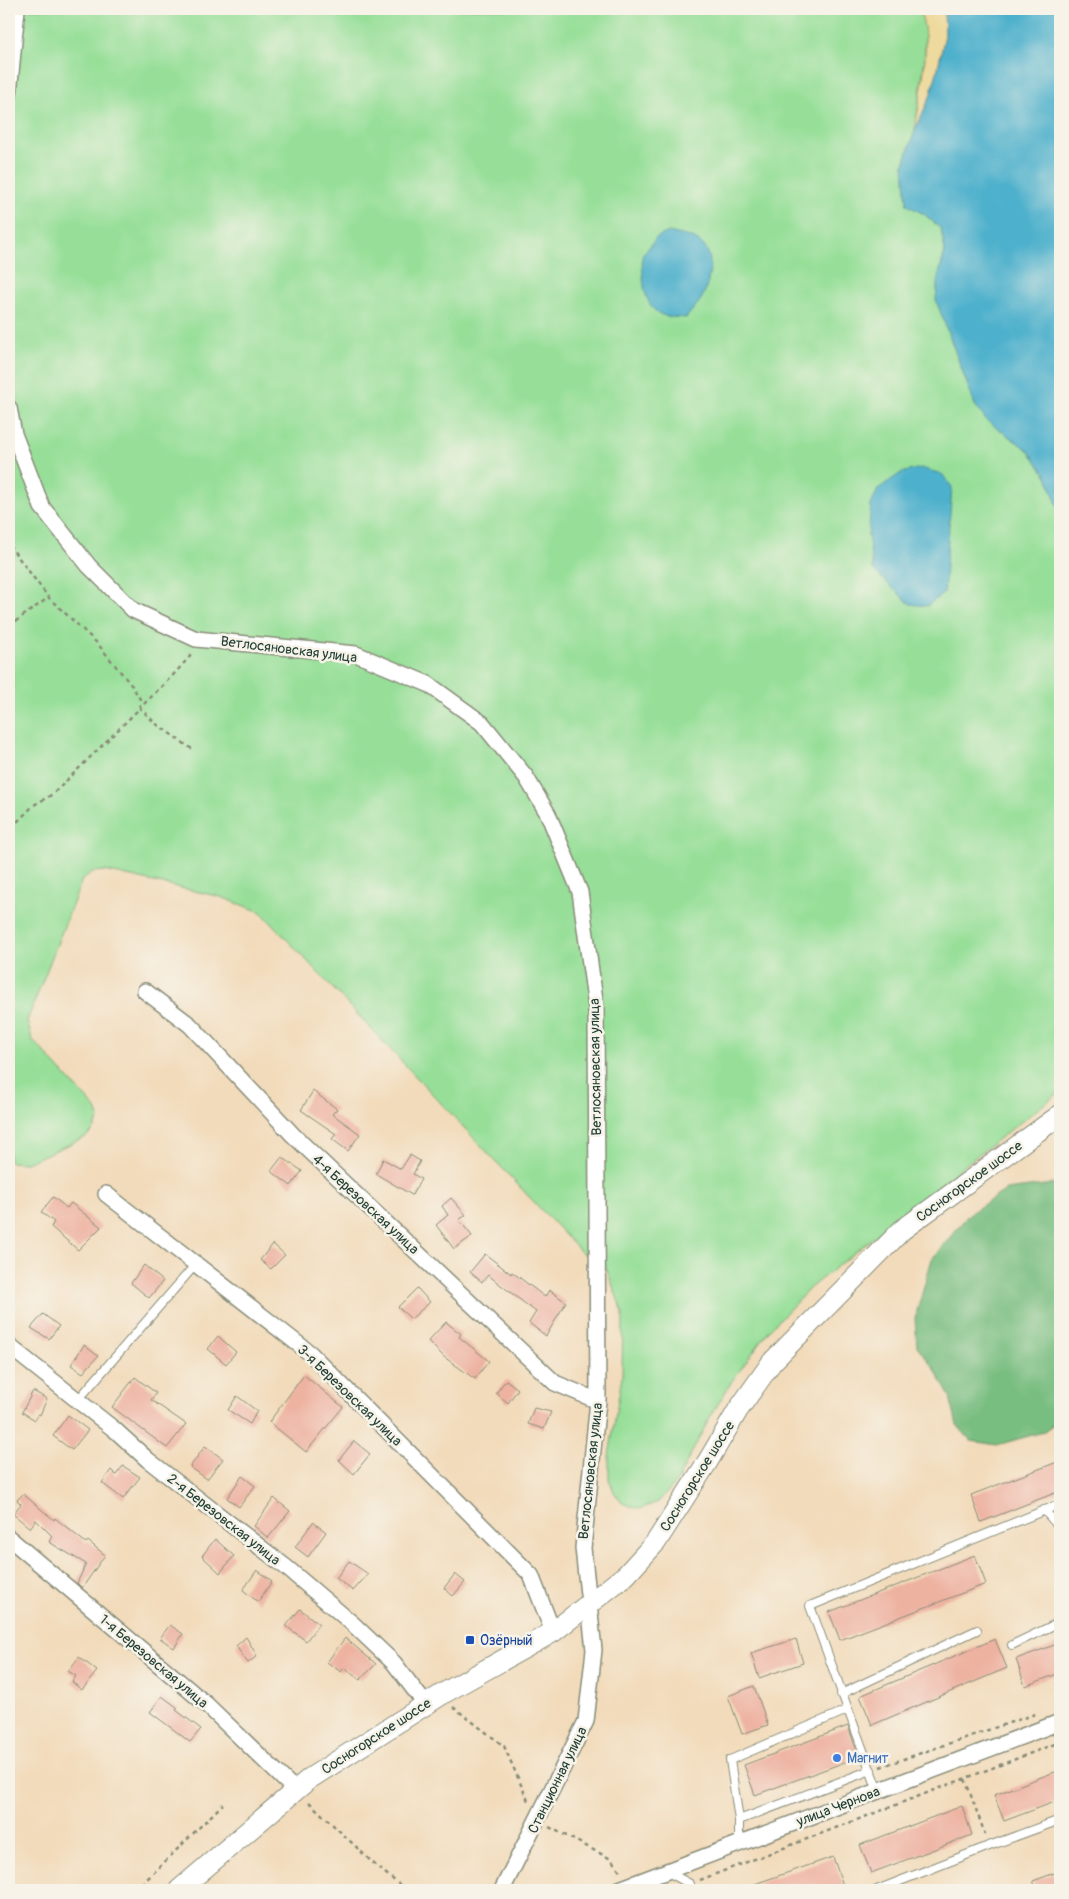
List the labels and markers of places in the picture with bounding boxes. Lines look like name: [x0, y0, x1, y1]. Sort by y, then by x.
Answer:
place label: Озёрный: [480, 1632, 533, 1649]
marker: Озёрный: [464, 1634, 476, 1646]
place label: Магнит: [847, 1750, 889, 1767]
marker: Магнит: [831, 1752, 843, 1764]

